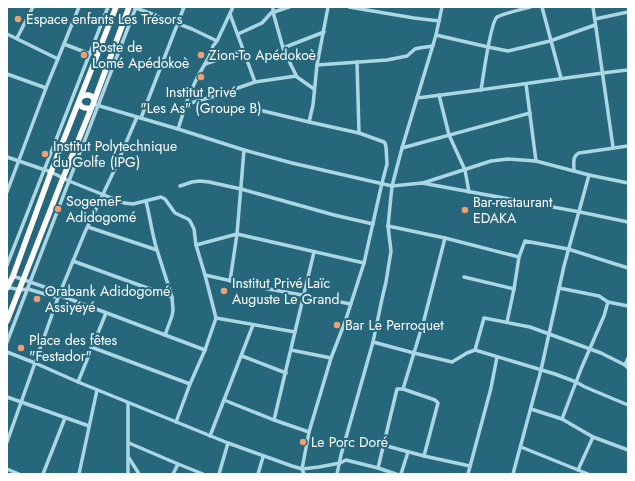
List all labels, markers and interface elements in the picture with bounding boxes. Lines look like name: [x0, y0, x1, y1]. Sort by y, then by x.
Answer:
place label: Espace enfants Les Trésors: [26, 9, 183, 29]
marker: Espace enfants Les Trésors: [13, 14, 23, 24]
place label: Poste de Lomé Apédokoè: [92, 37, 189, 73]
place label: Zion-To Apédokoè: [209, 45, 316, 65]
marker: Poste de Lomé Apédokoè: [79, 50, 89, 60]
marker: Zion-To Apédokoè: [196, 50, 206, 60]
marker: Institut Privé "Les As" (Groupe B): [196, 72, 206, 82]
place label: Institut Privé "Les As" (Groupe B): [140, 82, 262, 118]
place label: Institut Polytechnique du Golfe (IPG): [53, 136, 177, 172]
marker: Institut Polytechnique du Golfe (IPG): [40, 149, 50, 159]
place label: SogemeF Adidogomé: [66, 191, 136, 227]
place label: Bar-restaurant EDAKA: [473, 192, 553, 228]
marker: SogemeF Adidogomé: [53, 204, 63, 214]
marker: Bar-restaurant EDAKA: [460, 205, 470, 215]
place label: Institut Privé Laïc Auguste Le Grand: [232, 273, 339, 309]
place label: Orabank Adidogomé Assiyéyé: [45, 281, 170, 317]
marker: Institut Privé Laïc Auguste Le Grand: [219, 286, 229, 296]
marker: Orabank Adidogomé Assiyéyé: [32, 294, 42, 304]
place label: Bar Le Perroquet: [345, 315, 444, 335]
marker: Bar Le Perroquet: [332, 320, 342, 330]
place label: Place des fêtes "Festador": [29, 330, 118, 366]
marker: Place des fêtes "Festador": [16, 343, 26, 353]
place label: Le Porc Doré: [311, 432, 388, 452]
marker: Le Porc Doré: [298, 437, 308, 447]

